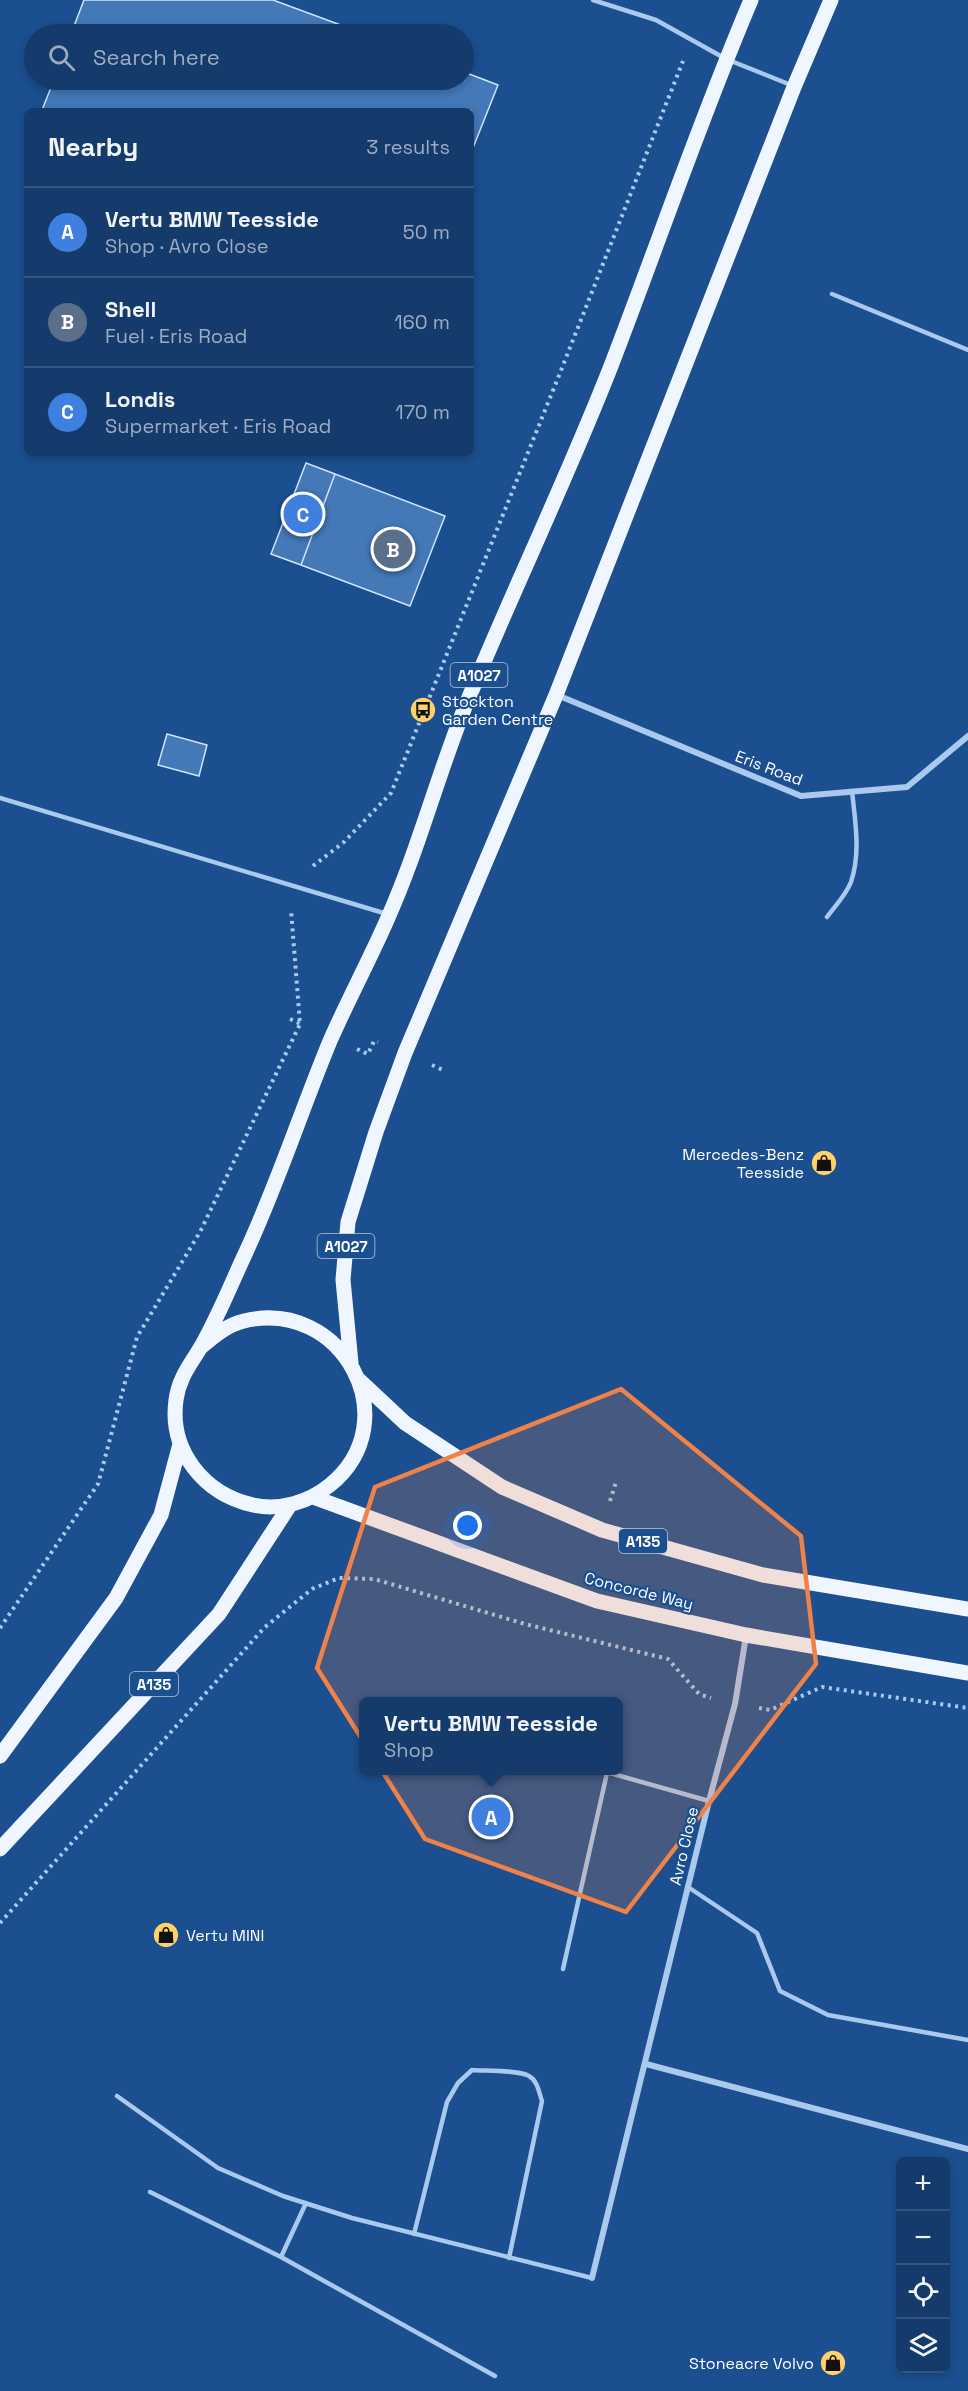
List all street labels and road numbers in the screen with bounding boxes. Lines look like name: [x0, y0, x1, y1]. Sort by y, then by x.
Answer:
road number: A1027: [450, 663, 508, 687]
street label: Eris Road: [732, 746, 806, 790]
road number: A1027: [318, 1234, 374, 1258]
road number: A135: [619, 1529, 667, 1553]
street label: Concorde Way: [582, 1567, 696, 1615]
road number: A135: [130, 1672, 178, 1696]
street label: Avro Close: [665, 1805, 703, 1887]

